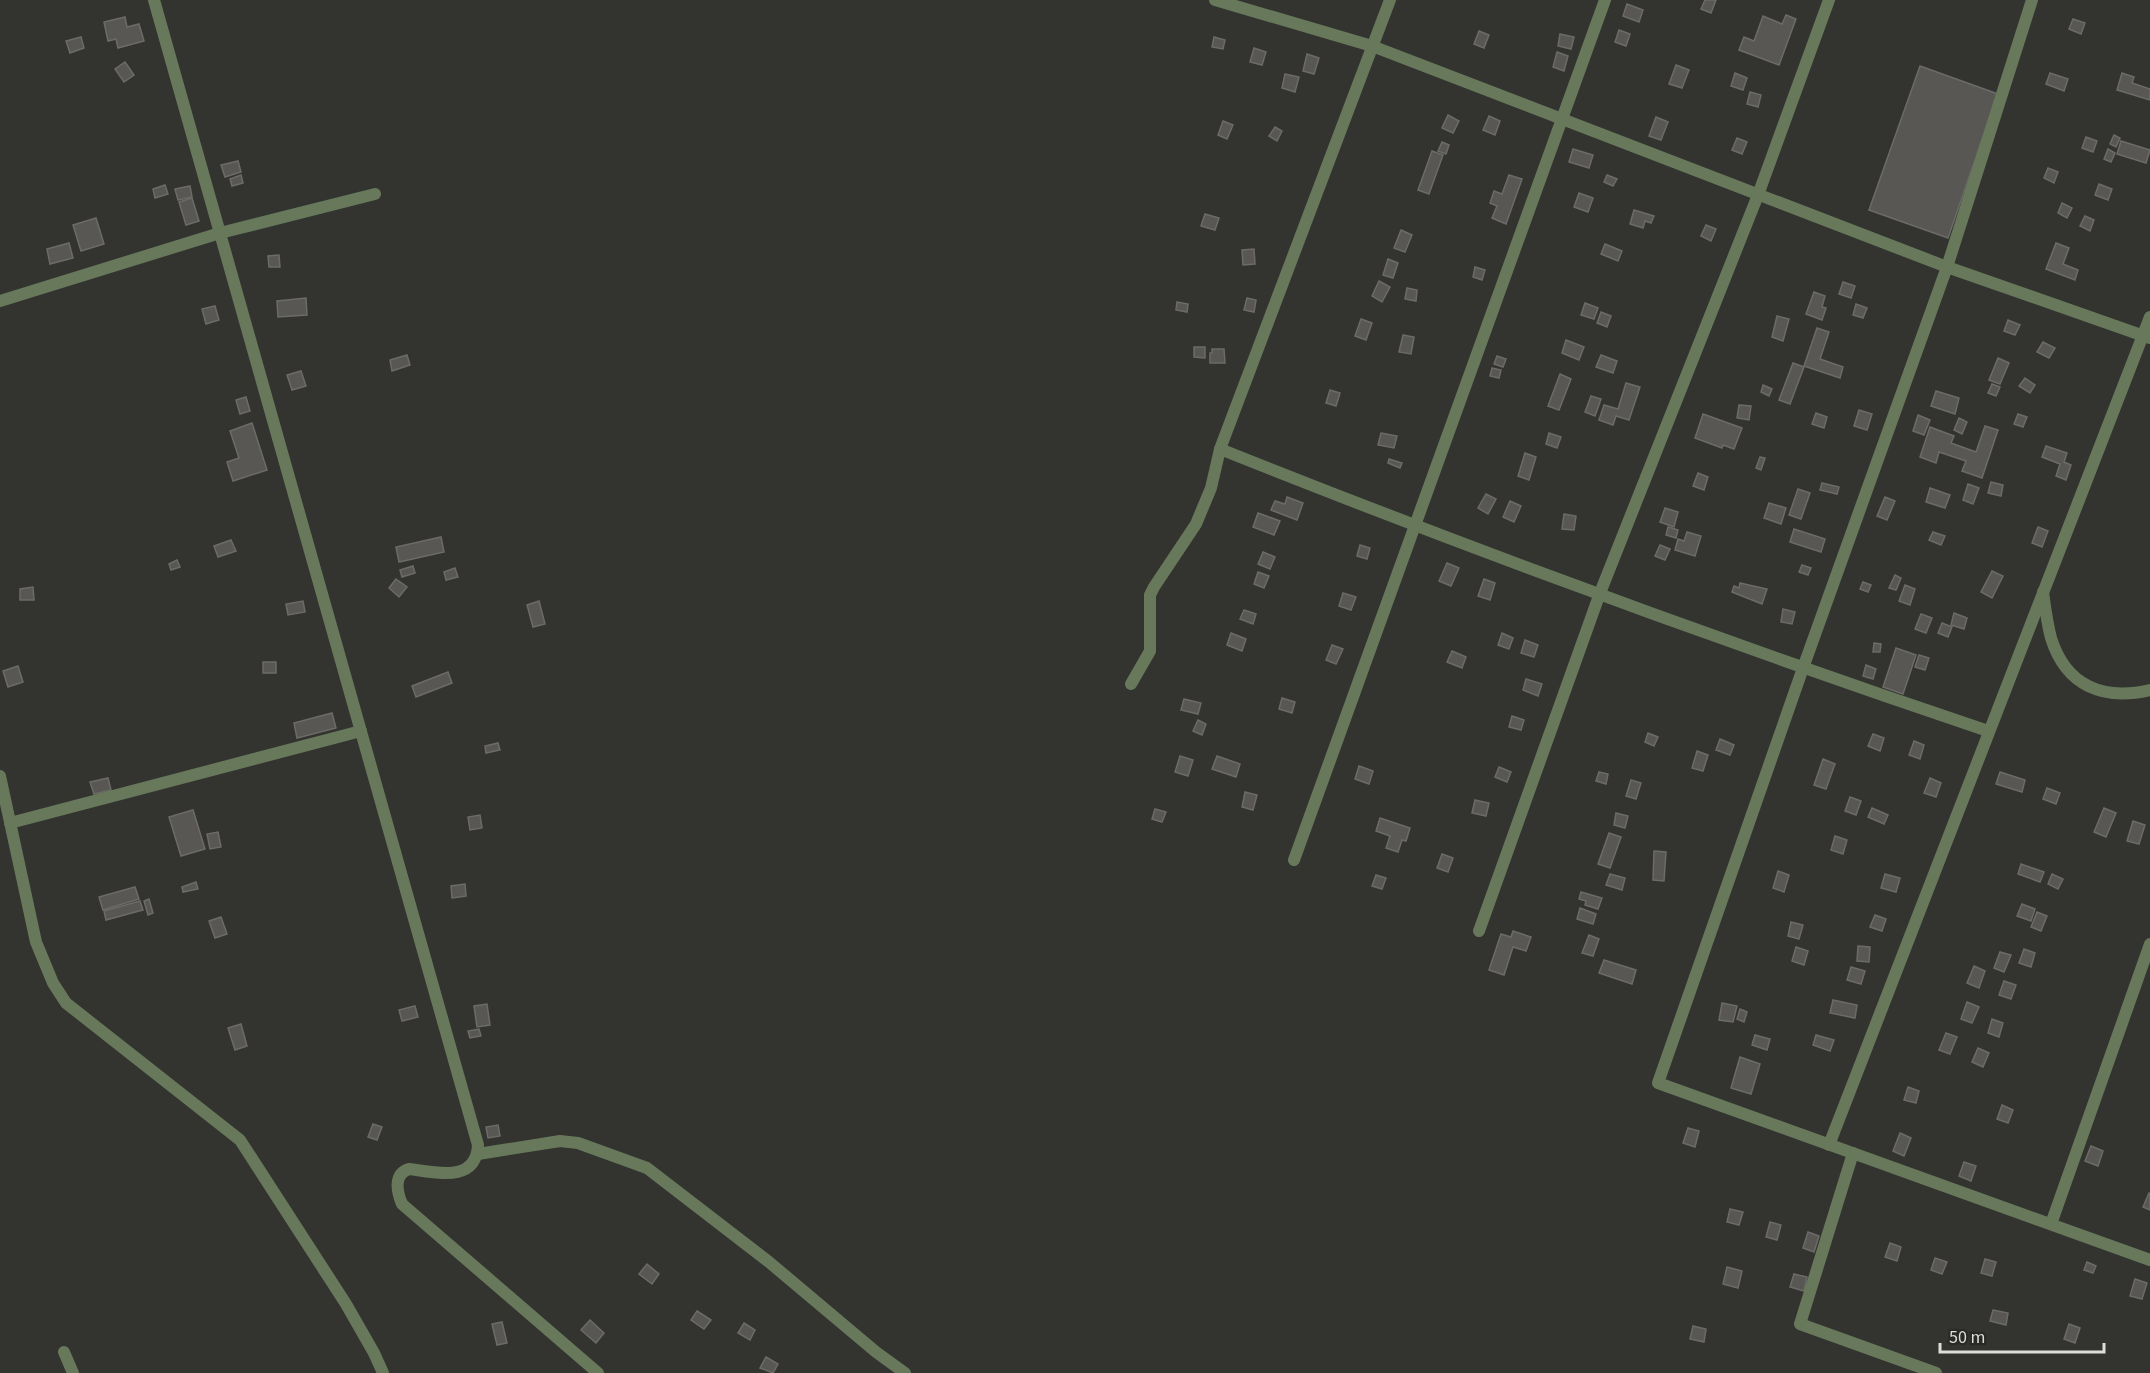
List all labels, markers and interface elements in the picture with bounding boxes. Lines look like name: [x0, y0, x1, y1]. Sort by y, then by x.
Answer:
scale bar: [1940, 1316, 2104, 1354]
text: 50 m: [1949, 1325, 1985, 1350]

